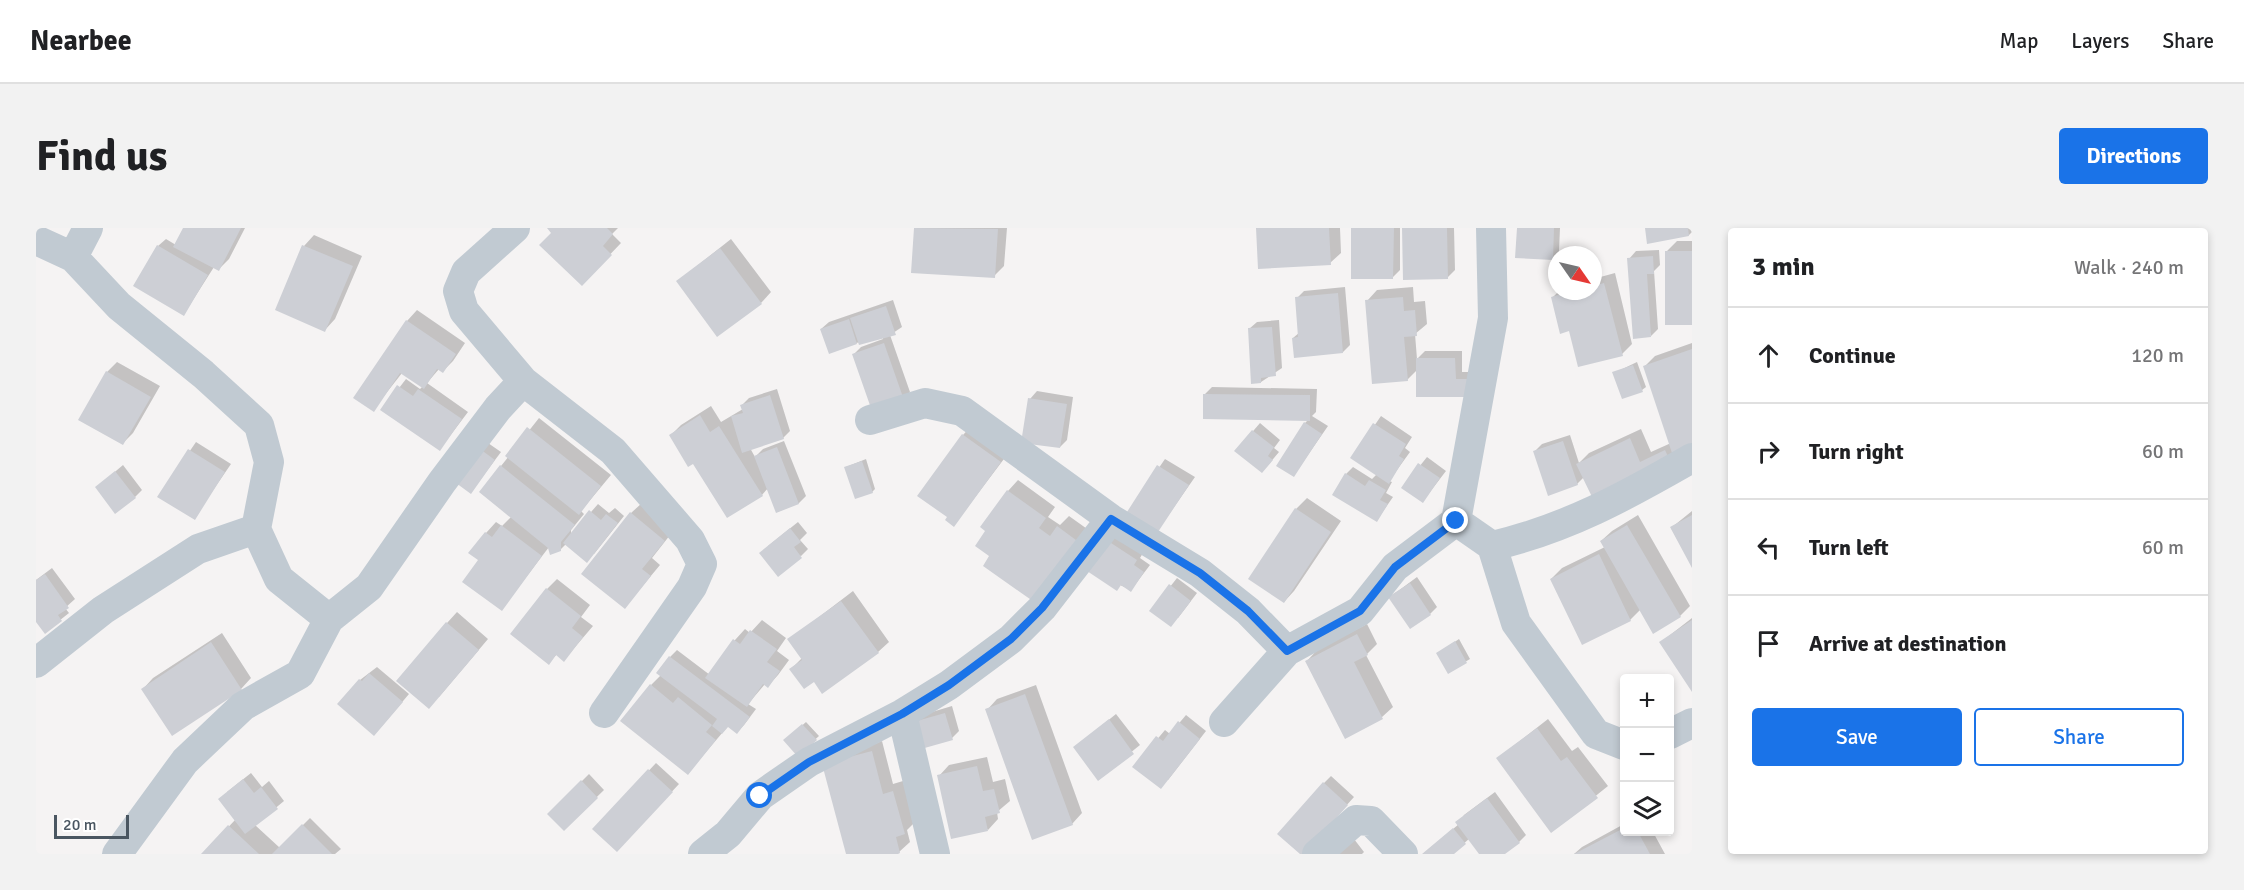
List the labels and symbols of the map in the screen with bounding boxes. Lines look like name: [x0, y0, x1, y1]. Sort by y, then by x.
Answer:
north arrow: [1548, 246, 1602, 300]
route end: [1442, 507, 1468, 533]
route start: [746, 782, 772, 808]
scale bar: [54, 812, 129, 840]

